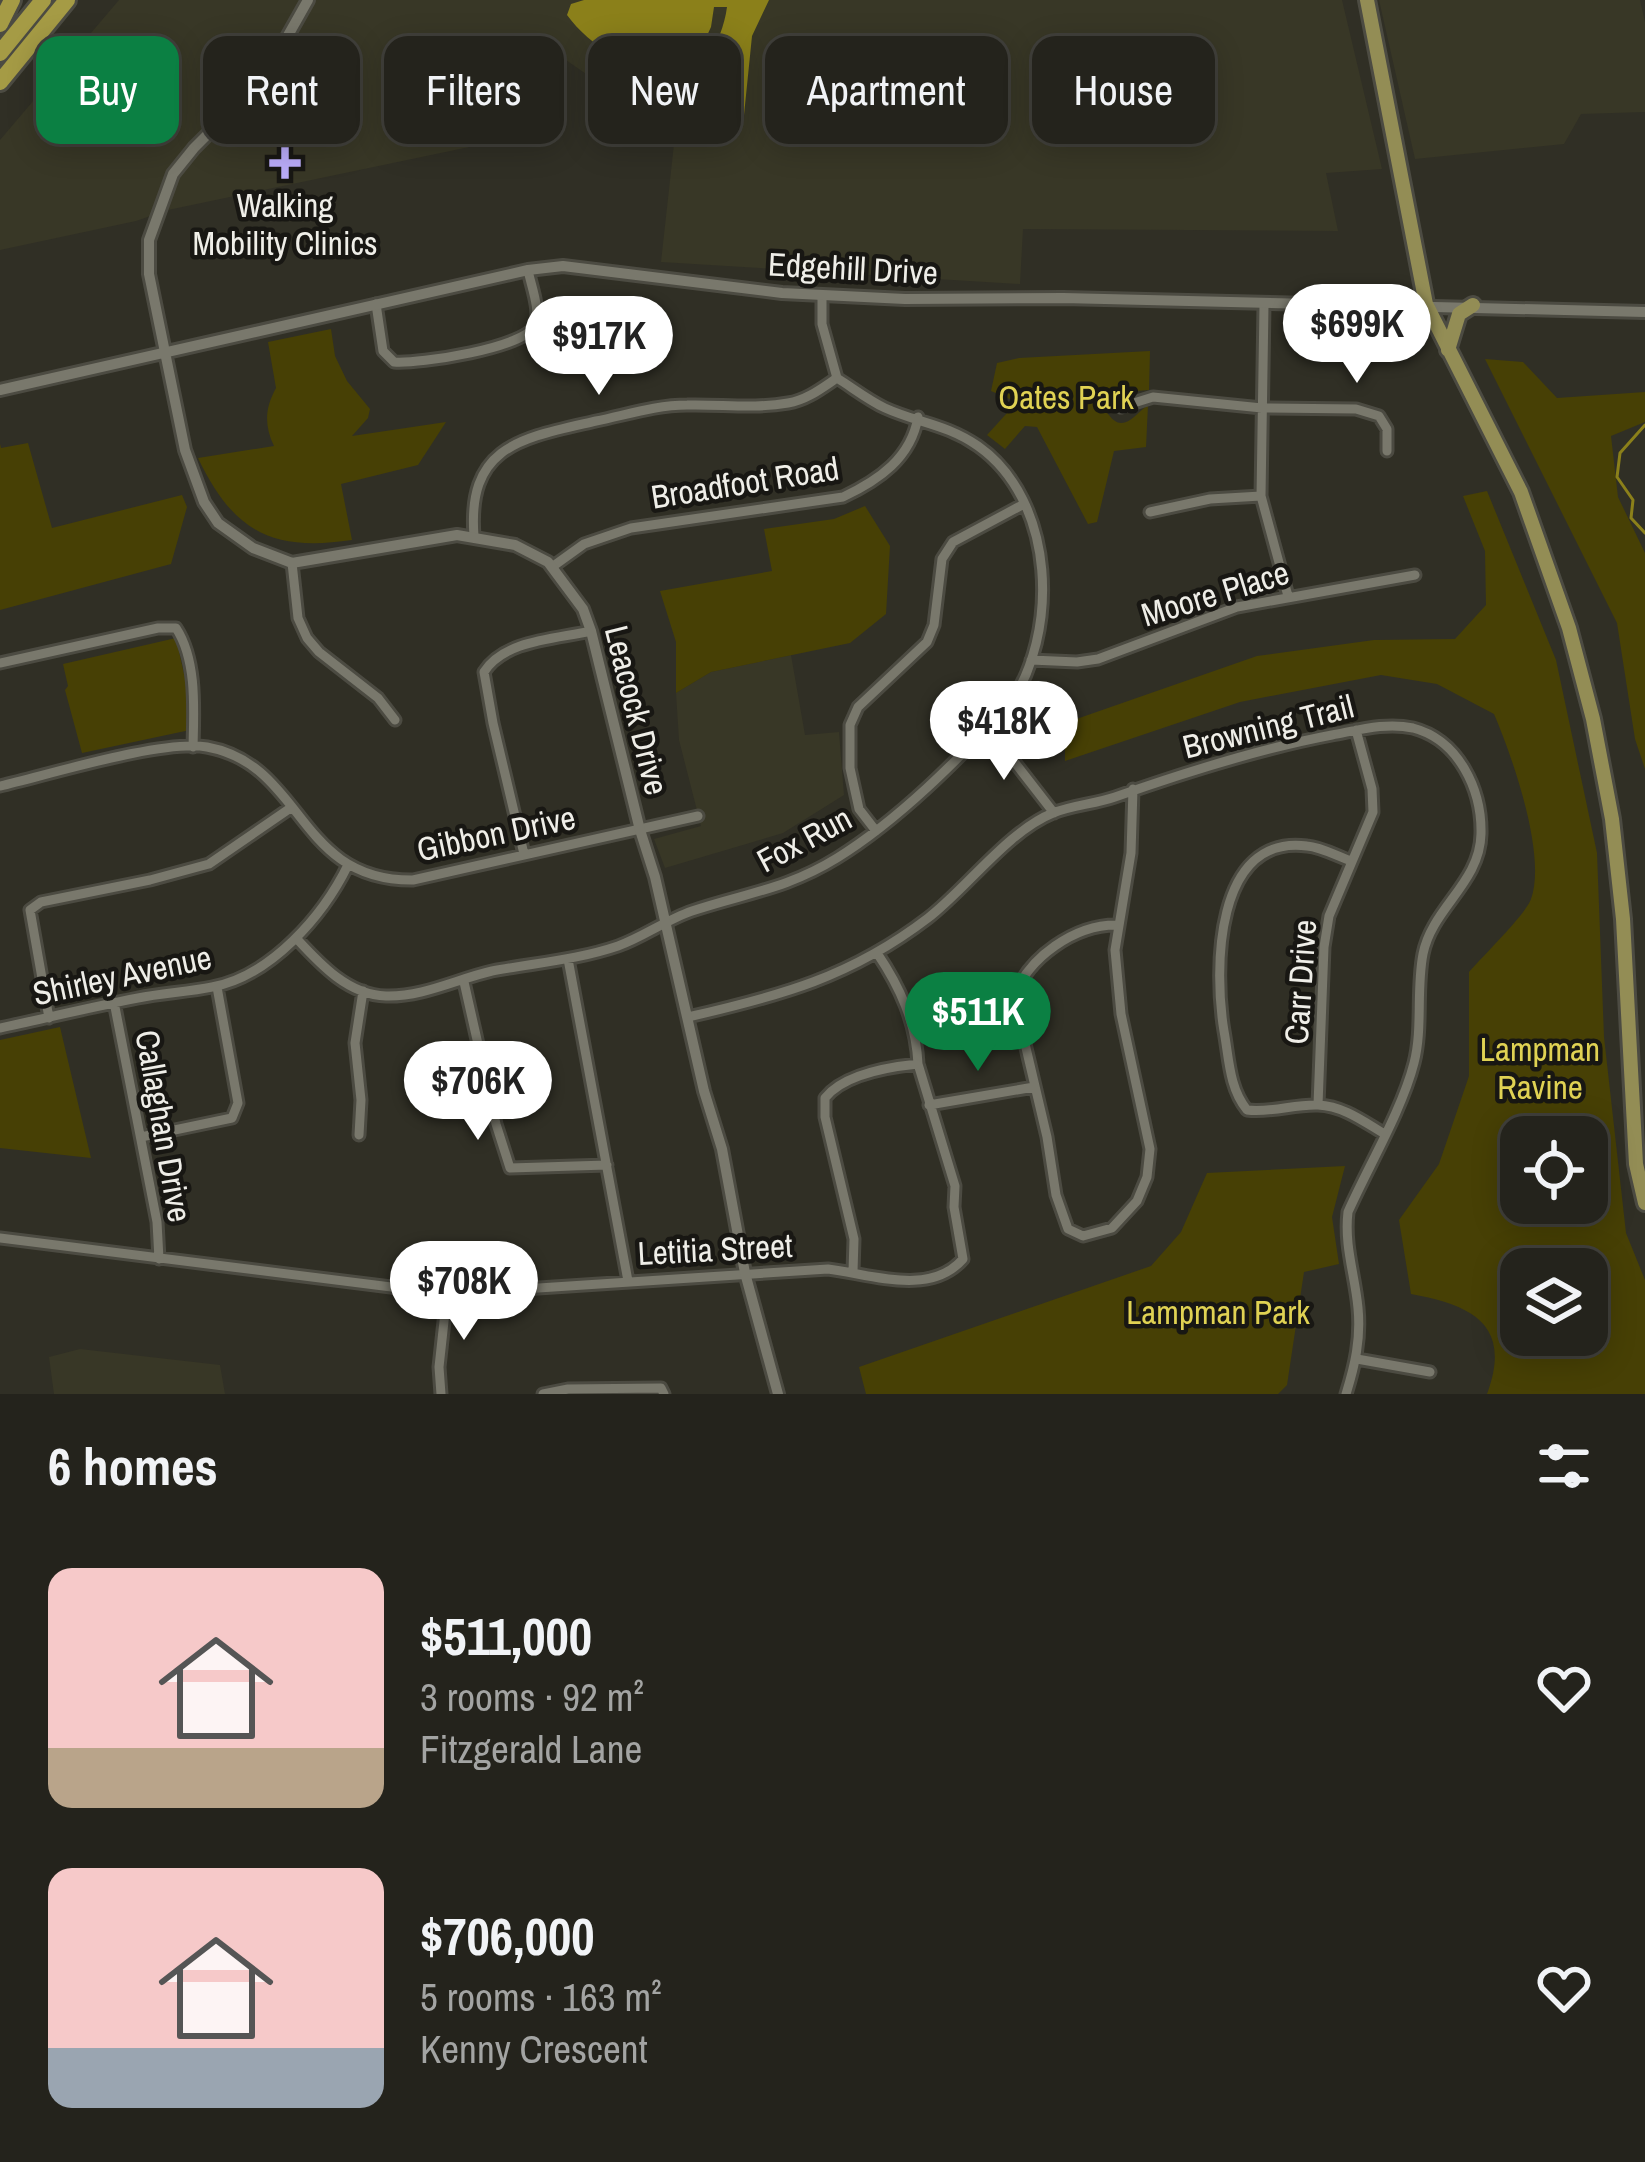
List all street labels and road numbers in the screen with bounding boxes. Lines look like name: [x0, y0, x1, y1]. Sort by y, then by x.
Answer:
street label: Edgehill Drive: [767, 242, 939, 294]
street label: Broadfoot Road: [648, 445, 842, 519]
street label: Moore Place: [1136, 550, 1294, 636]
street label: Leacock Drive: [595, 621, 679, 799]
street label: Browning Trail: [1178, 684, 1358, 768]
street label: Gibbon Drive: [413, 795, 579, 871]
street label: Fox Run: [749, 796, 859, 882]
street label: Carr Drive: [1274, 918, 1326, 1046]
street label: Shirley Avenue: [29, 935, 215, 1015]
street label: Callaghan Drive: [125, 1027, 203, 1225]
street label: Letitia Street: [636, 1223, 794, 1275]

